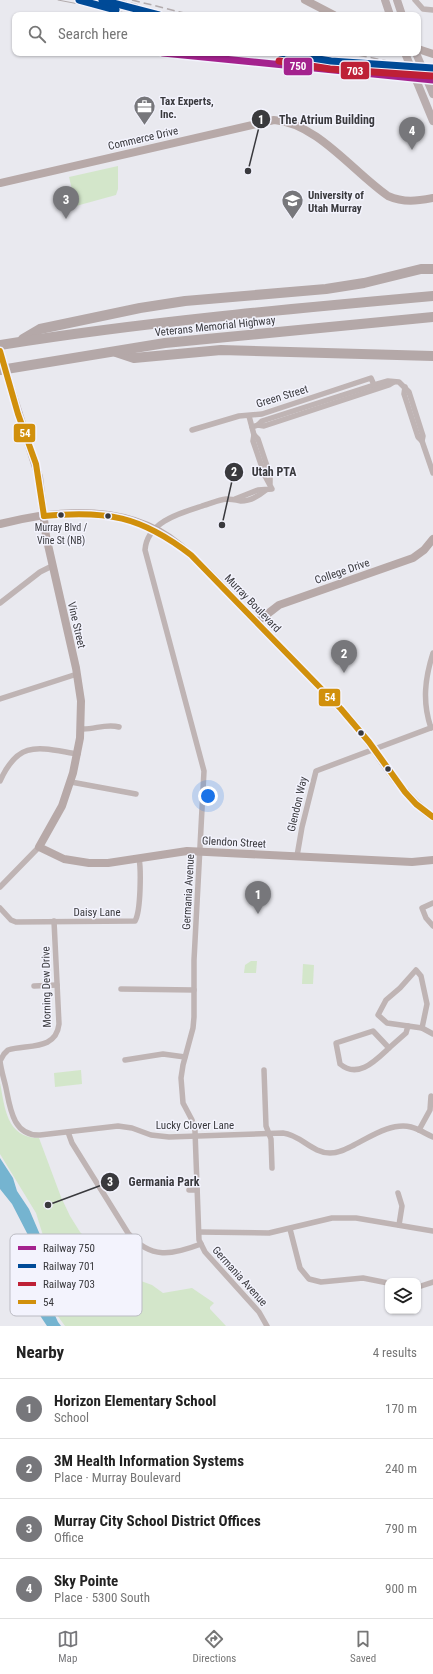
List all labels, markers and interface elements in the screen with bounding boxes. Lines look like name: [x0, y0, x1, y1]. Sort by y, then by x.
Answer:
search box: [12, 12, 421, 56]
icon: search: [26, 23, 48, 45]
text: Search here: [58, 25, 128, 43]
line badge: 750: [283, 57, 313, 76]
text: 750: [290, 60, 307, 73]
line badge: 703: [340, 61, 370, 80]
text: 703: [347, 65, 364, 78]
office icon: Tax Experts, Inc.: [131, 94, 157, 127]
place label: Tax Experts, Inc.: [160, 95, 214, 121]
callout: The Atrium Building: [251, 107, 383, 131]
text: 1: [258, 113, 264, 127]
text: The Atrium Building: [279, 113, 375, 127]
pin: 4: [399, 117, 425, 150]
street label: Commerce Drive: [107, 124, 179, 153]
pin: 3: [53, 186, 79, 219]
school or university icon: University of Utah Murray: [280, 188, 306, 221]
place label: University of Utah Murray: [308, 189, 364, 215]
street label: Veterans Memorial Highway: [154, 314, 276, 339]
street label: Green Street: [255, 382, 310, 411]
line badge: 54: [13, 423, 36, 443]
text: 54: [19, 427, 31, 440]
callout: Utah PTA: [224, 460, 305, 484]
text: 2: [231, 465, 237, 479]
text: Utah PTA: [252, 465, 297, 479]
marker: Murray Blvd / Vine St (NB): [56, 510, 66, 520]
unlabelled marker: [103, 511, 113, 521]
place label: Murray Blvd / Vine St (NB): [35, 522, 87, 547]
street label: College Drive: [313, 556, 371, 587]
street label: Murray Boulevard: [222, 572, 284, 635]
street label: Vine Street: [65, 601, 88, 650]
pin: 2: [331, 640, 357, 673]
line badge: 54: [318, 688, 341, 707]
text: 54: [324, 691, 336, 704]
unlabelled marker: [356, 728, 366, 738]
unlabelled marker: [383, 764, 393, 774]
street label: Glendon Way: [285, 775, 310, 833]
your location: [198, 786, 218, 806]
street label: Glendon Street: [202, 834, 266, 851]
street label: Germania Avenue: [180, 854, 197, 930]
pin: 1: [245, 881, 271, 914]
street label: Daisy Lane: [73, 906, 121, 919]
street label: Morning Dew Drive: [39, 946, 54, 1028]
street label: Lucky Clover Lane: [156, 1119, 234, 1132]
callout: Germania Park: [100, 1170, 207, 1194]
text: 3: [107, 1175, 113, 1189]
text: Germania Park: [129, 1175, 200, 1189]
legend: [10, 1234, 142, 1316]
text: Railway 750: [43, 1242, 95, 1255]
street label: Germania Avenue: [209, 1244, 270, 1309]
text: Railway 701: [43, 1260, 95, 1273]
text: Railway 703: [43, 1278, 95, 1291]
map controls: [385, 1278, 421, 1314]
button: layers: [385, 1278, 421, 1314]
text: 54: [43, 1296, 54, 1309]
text: Nearby: [16, 1342, 64, 1362]
text: 4 results: [373, 1345, 417, 1360]
text: Horizon Elementary School: [54, 1392, 216, 1410]
text: 1: [26, 1401, 32, 1416]
text: 170 m: [385, 1401, 417, 1416]
text: School: [54, 1410, 89, 1425]
text: 3M Health Information Systems: [54, 1452, 244, 1470]
text: 2: [26, 1461, 32, 1476]
text: 240 m: [385, 1461, 417, 1476]
text: Place · Murray Boulevard: [54, 1470, 181, 1485]
text: Murray City School District Offices: [54, 1512, 261, 1530]
text: 3: [26, 1521, 32, 1536]
text: 790 m: [385, 1521, 417, 1536]
text: Office: [54, 1530, 84, 1545]
text: Sky Pointe: [54, 1572, 118, 1590]
text: 4: [26, 1581, 32, 1596]
text: 900 m: [385, 1581, 417, 1596]
text: Place · 5300 South: [54, 1590, 150, 1605]
tab: Map: [57, 1628, 79, 1665]
tab: Directions: [192, 1628, 236, 1665]
tab: Saved: [350, 1628, 376, 1665]

